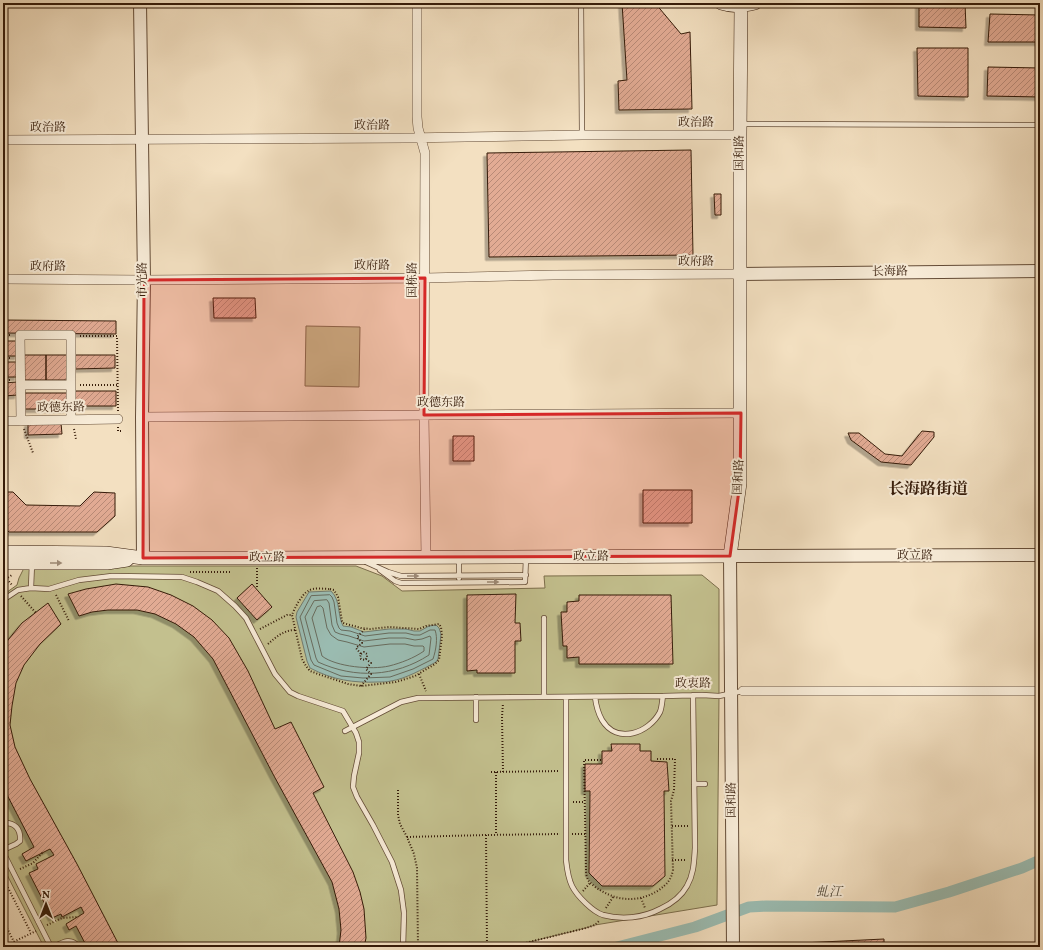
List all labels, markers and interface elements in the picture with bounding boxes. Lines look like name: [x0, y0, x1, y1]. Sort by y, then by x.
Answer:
street label: 政治路: [678, 115, 714, 131]
street label: 政治路: [354, 118, 390, 134]
street label: 政治路: [30, 120, 66, 136]
street label: 国和路: [732, 135, 748, 171]
street label: 政府路: [678, 254, 714, 270]
street label: 政府路: [354, 258, 390, 274]
street label: 政府路: [30, 259, 66, 275]
street label: 市光路: [135, 262, 151, 298]
street label: 国栋路: [405, 262, 421, 298]
street label: 长海路: [872, 264, 908, 280]
street label: 政德东路: [417, 395, 465, 411]
street label: 政德东路: [37, 400, 85, 416]
street label: 国和路: [730, 459, 748, 495]
district label: 长海路街道: [888, 479, 968, 501]
street label: 政立路: [897, 548, 933, 564]
street label: 政立路: [573, 549, 609, 565]
street label: 政立路: [249, 550, 285, 566]
one-way arrow: [50, 560, 63, 566]
one-way arrow: [407, 573, 420, 579]
one-way arrow: [487, 579, 500, 585]
street label: 政衷路: [675, 676, 711, 692]
street label: 国和路: [724, 782, 740, 818]
north arrow: [26, 884, 66, 924]
water label: 虬江: [816, 884, 844, 902]
text: N: [42, 888, 50, 903]

